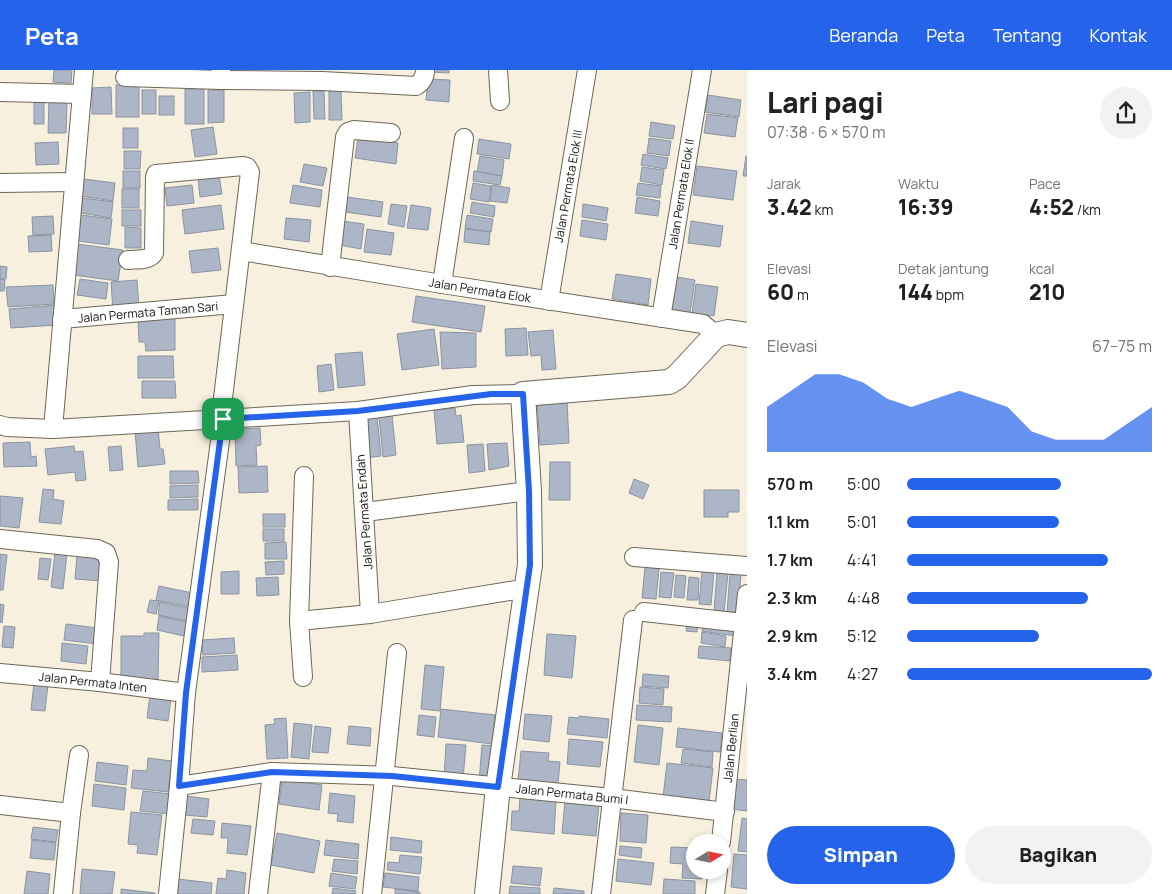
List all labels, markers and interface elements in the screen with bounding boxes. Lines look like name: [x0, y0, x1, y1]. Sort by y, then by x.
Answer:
text: Peta: [25, 19, 79, 52]
text: Beranda: [829, 23, 898, 47]
text: Peta: [926, 23, 965, 47]
text: Tentang: [993, 23, 1062, 47]
text: Kontak: [1090, 23, 1147, 47]
text: Lari pagi: [767, 83, 883, 121]
button: share: [1100, 87, 1152, 139]
text: 07:38 · 6 × 570 m: [767, 121, 886, 143]
street label: Jalan Permata Elok III: [550, 128, 586, 244]
street label: Jalan Permata Elok II: [664, 138, 698, 250]
text: Jarak: [767, 174, 801, 193]
text: Waktu: [898, 174, 939, 193]
text: Pace: [1029, 174, 1061, 193]
text: 3.42: [767, 193, 812, 221]
text: 16:39: [898, 193, 954, 221]
text: 4:52: [1029, 193, 1074, 221]
text: km: [812, 200, 833, 219]
text: /km: [1074, 200, 1101, 219]
text: Elevasi: [767, 259, 811, 278]
text: Detak jantung: [898, 259, 989, 278]
text: kcal: [1029, 259, 1055, 278]
street label: Jalan Permata Elok: [428, 274, 533, 307]
text: 60: [767, 278, 794, 306]
text: 144: [898, 278, 933, 306]
text: 210: [1029, 278, 1065, 306]
text: m: [794, 285, 809, 304]
text: bpm: [933, 285, 964, 304]
street label: Jalan Permata Taman Sari: [77, 297, 219, 327]
text: Elevasi: [767, 335, 818, 357]
text: 67–75 m: [1092, 335, 1152, 357]
pin: [202, 398, 244, 440]
icon: arrive: [209, 405, 237, 433]
street label: Jalan Permata Endah: [351, 454, 377, 570]
text: 570 m: [767, 473, 813, 495]
text: 5:00: [847, 473, 881, 495]
text: 1.1 km: [767, 511, 810, 533]
text: 5:01: [847, 511, 877, 533]
text: 1.7 km: [767, 549, 813, 571]
text: 4:41: [847, 549, 877, 571]
text: 2.3 km: [767, 587, 817, 609]
text: 4:48: [847, 587, 880, 609]
text: 2.9 km: [767, 625, 818, 647]
text: 5:12: [847, 625, 876, 647]
text: 3.4 km: [767, 663, 817, 685]
text: 4:27: [847, 663, 878, 685]
street label: Jalan Permata Inten: [38, 668, 148, 696]
street label: Jalan Berlian: [719, 713, 743, 783]
street label: Jalan Permata Bumi I: [515, 780, 629, 808]
button: Simpan: [767, 826, 955, 884]
button: Bagikan: [965, 826, 1152, 884]
north arrow: [686, 834, 731, 879]
map controls: [686, 834, 731, 879]

